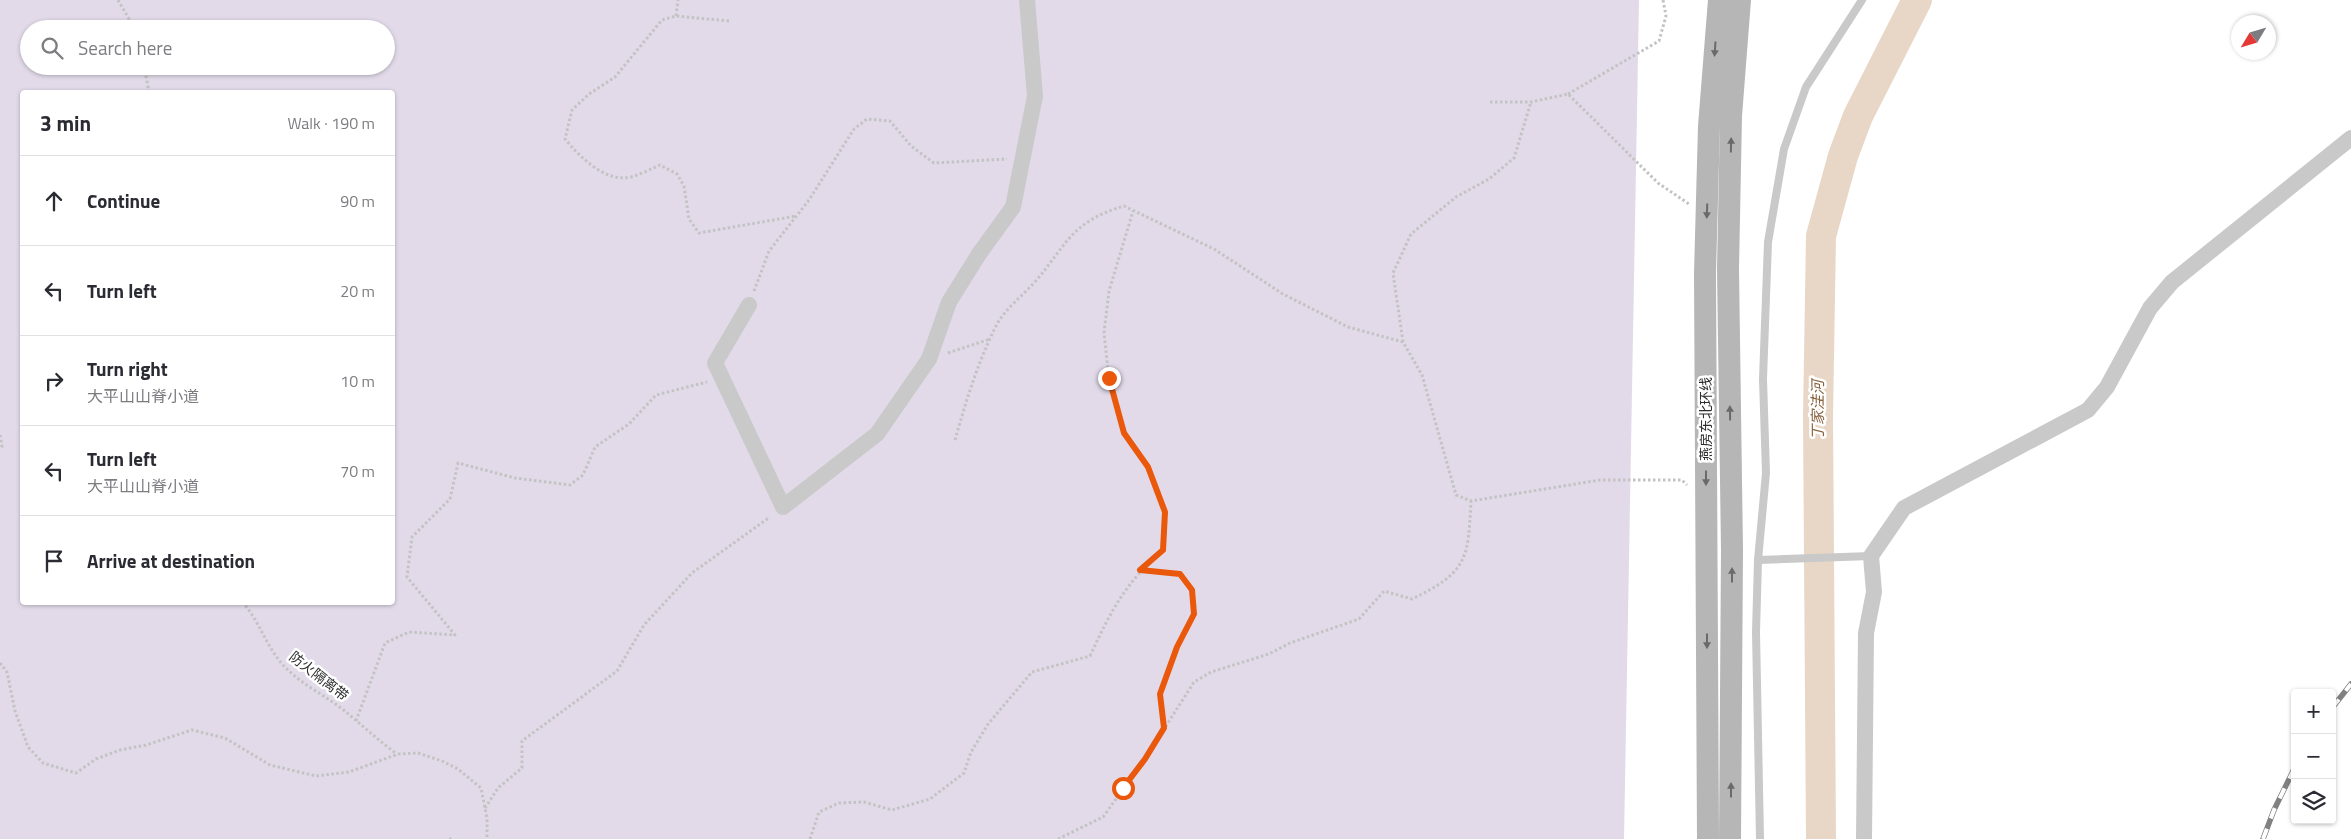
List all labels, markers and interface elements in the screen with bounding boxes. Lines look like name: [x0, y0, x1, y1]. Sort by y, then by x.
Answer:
north arrow: [2231, 15, 2276, 60]
search box: [20, 20, 395, 75]
text: Search here: [78, 33, 172, 62]
icon: search: [38, 34, 66, 62]
one-way arrow: [1711, 41, 1719, 57]
text: 3 min: [40, 107, 91, 139]
text: Walk · 190 m: [287, 111, 375, 135]
one-way arrow: [1727, 137, 1735, 153]
text: Continue: [87, 186, 160, 215]
icon: ahead: [40, 187, 68, 215]
text: 90 m: [340, 189, 375, 213]
one-way arrow: [1703, 203, 1711, 219]
text: Turn left: [87, 276, 157, 305]
icon: left: [40, 277, 68, 305]
text: 20 m: [340, 279, 375, 303]
text: Turn right: [87, 354, 168, 383]
icon: right: [40, 367, 68, 395]
route end: [1098, 367, 1121, 390]
text: 10 m: [340, 369, 375, 393]
street label: 燕房东北环线: [1695, 377, 1716, 461]
water label: 丁家洼河: [1806, 377, 1829, 440]
text: 大平山山脊小道: [87, 384, 199, 408]
one-way arrow: [1726, 405, 1734, 421]
text: Turn left: [87, 444, 157, 473]
icon: left: [40, 457, 68, 485]
text: 70 m: [340, 459, 375, 483]
one-way arrow: [1702, 471, 1710, 487]
text: 大平山山脊小道: [87, 474, 199, 498]
text: Arrive at destination: [87, 546, 255, 575]
icon: arrive: [40, 547, 68, 575]
one-way arrow: [1728, 567, 1736, 583]
one-way arrow: [1703, 633, 1711, 649]
street label: 防火隔离带: [285, 646, 353, 705]
map controls: [2291, 689, 2336, 824]
button: +: [2291, 689, 2336, 734]
button: −: [2291, 734, 2336, 779]
route start: [1112, 777, 1135, 800]
button: layers: [2291, 779, 2336, 824]
one-way arrow: [1727, 782, 1735, 798]

